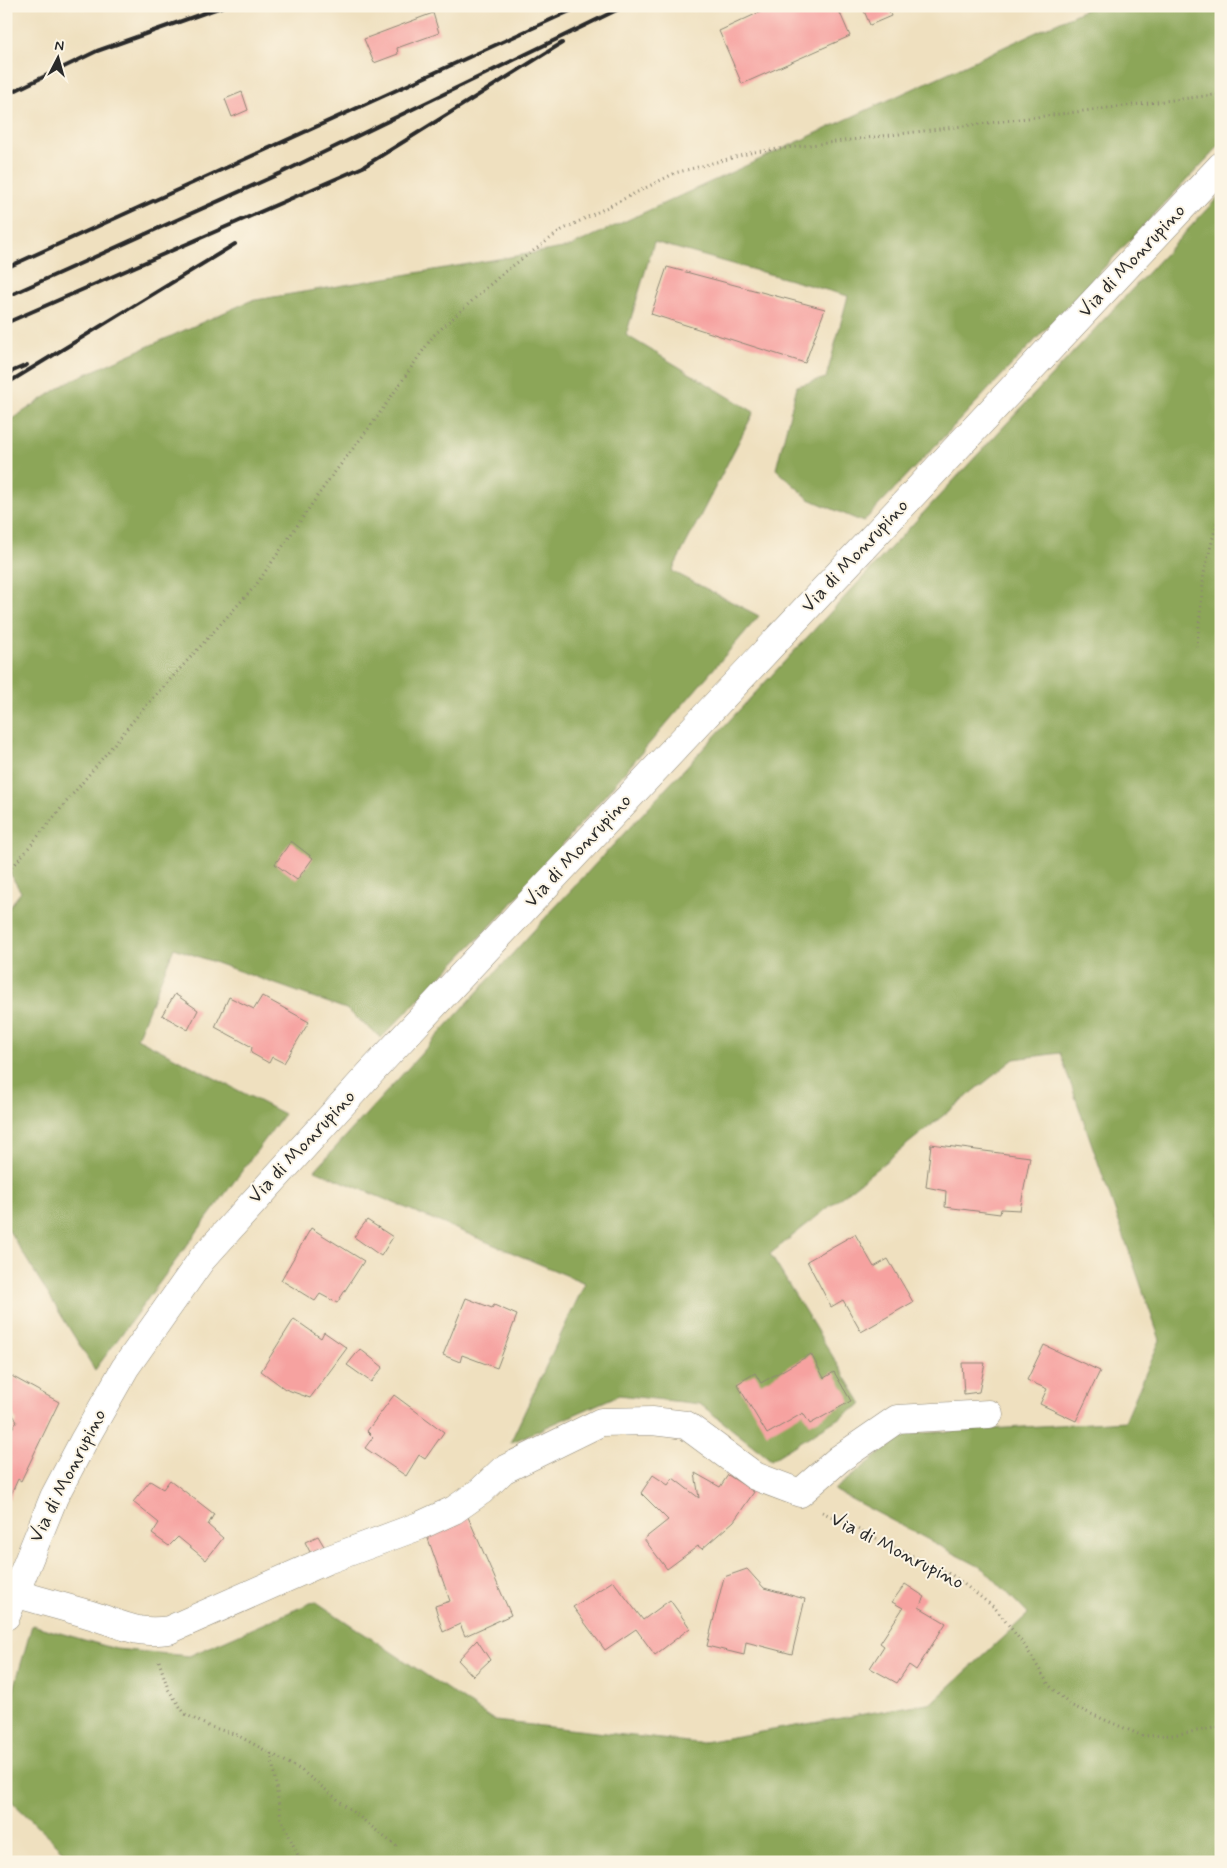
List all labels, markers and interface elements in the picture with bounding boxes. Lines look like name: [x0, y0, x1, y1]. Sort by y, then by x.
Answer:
north arrow: [32, 32, 82, 82]
text: N: [54, 37, 65, 56]
street label: Via di Monrupino: [1072, 198, 1192, 324]
street label: Via di Monrupino: [795, 493, 915, 619]
street label: Via di Monrupino: [518, 788, 638, 914]
street label: Via di Monrupino: [242, 1084, 362, 1210]
street label: Via di Monrupino: [23, 1405, 113, 1547]
street label: Via di Monrupino: [826, 1506, 968, 1596]

